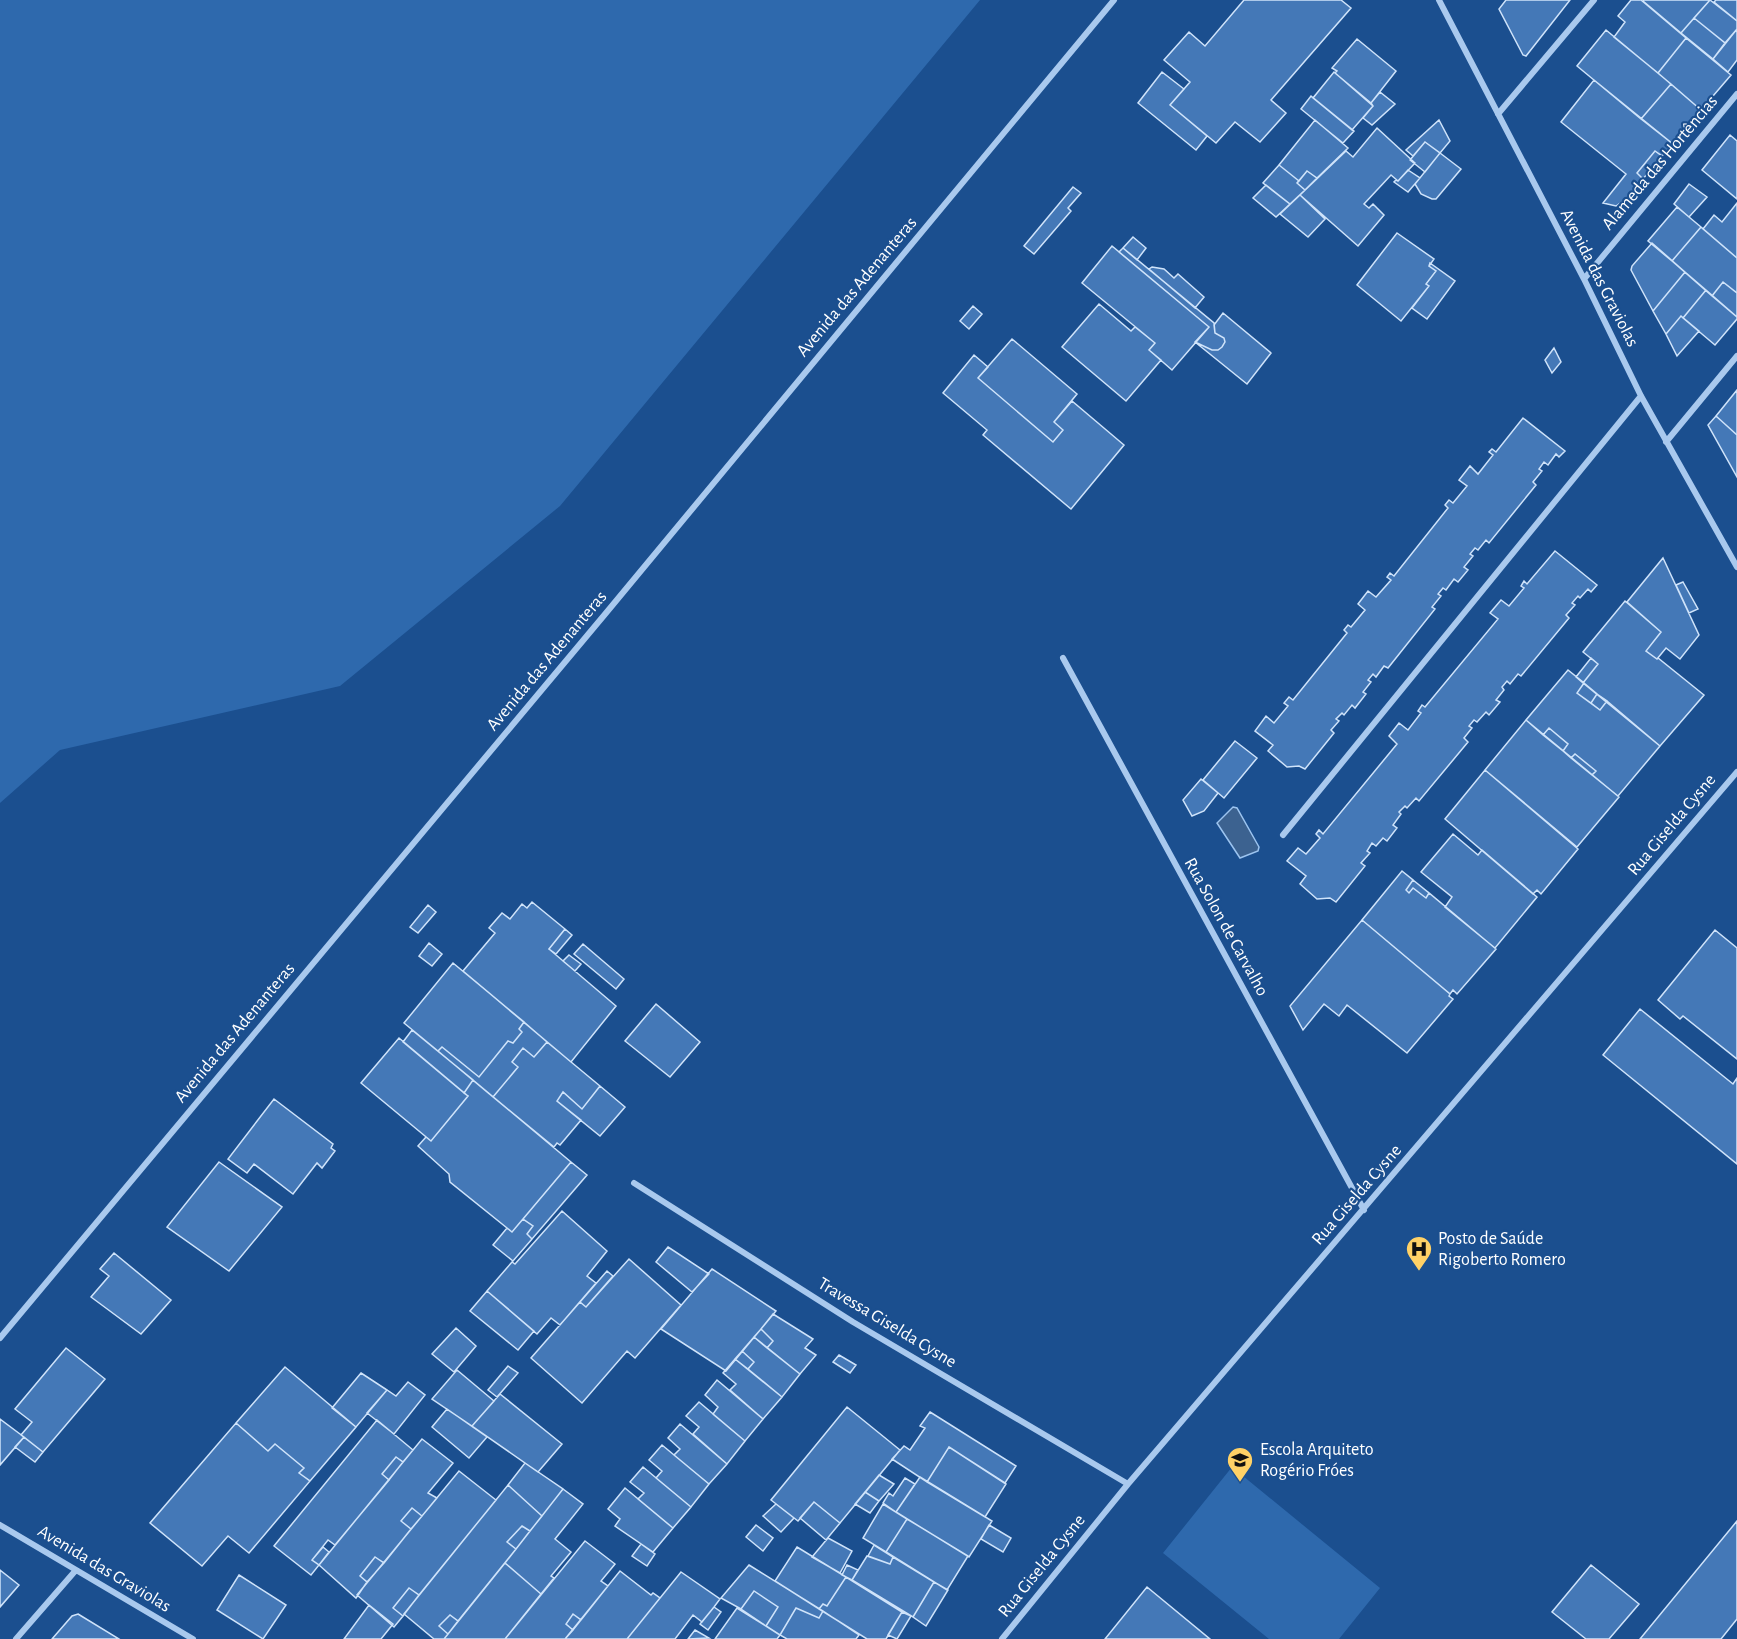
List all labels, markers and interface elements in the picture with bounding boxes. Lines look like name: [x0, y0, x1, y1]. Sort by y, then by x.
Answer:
street label: Alameda das Hortências: [1599, 92, 1721, 234]
street label: Avenida das Graviolas: [1557, 206, 1641, 350]
street label: Avenida das Adenanteras: [794, 214, 920, 360]
street label: Avenida das Adenanteras: [484, 588, 610, 734]
street label: Rua Giselda Cysne: [1624, 771, 1720, 879]
street label: Rua Solon de Carvalho: [1181, 855, 1271, 999]
street label: Avenida das Adenanteras: [172, 960, 298, 1106]
street label: Rua Giselda Cysne: [1309, 1141, 1405, 1249]
place label: Posto de Saúde Rigoberto Romero: [1438, 1230, 1566, 1269]
hospital icon: Posto de Saúde Rigoberto Romero: [1404, 1234, 1434, 1272]
street label: Travessa Giselda Cysne: [815, 1275, 959, 1371]
place label: Escola Arquiteto Rogério Fróes: [1260, 1441, 1374, 1480]
school or university icon: Escola Arquiteto Rogério Fróes: [1225, 1445, 1255, 1483]
street label: Rua Giselda Cysne: [995, 1511, 1089, 1621]
street label: Avenida das Graviolas: [34, 1522, 174, 1616]

